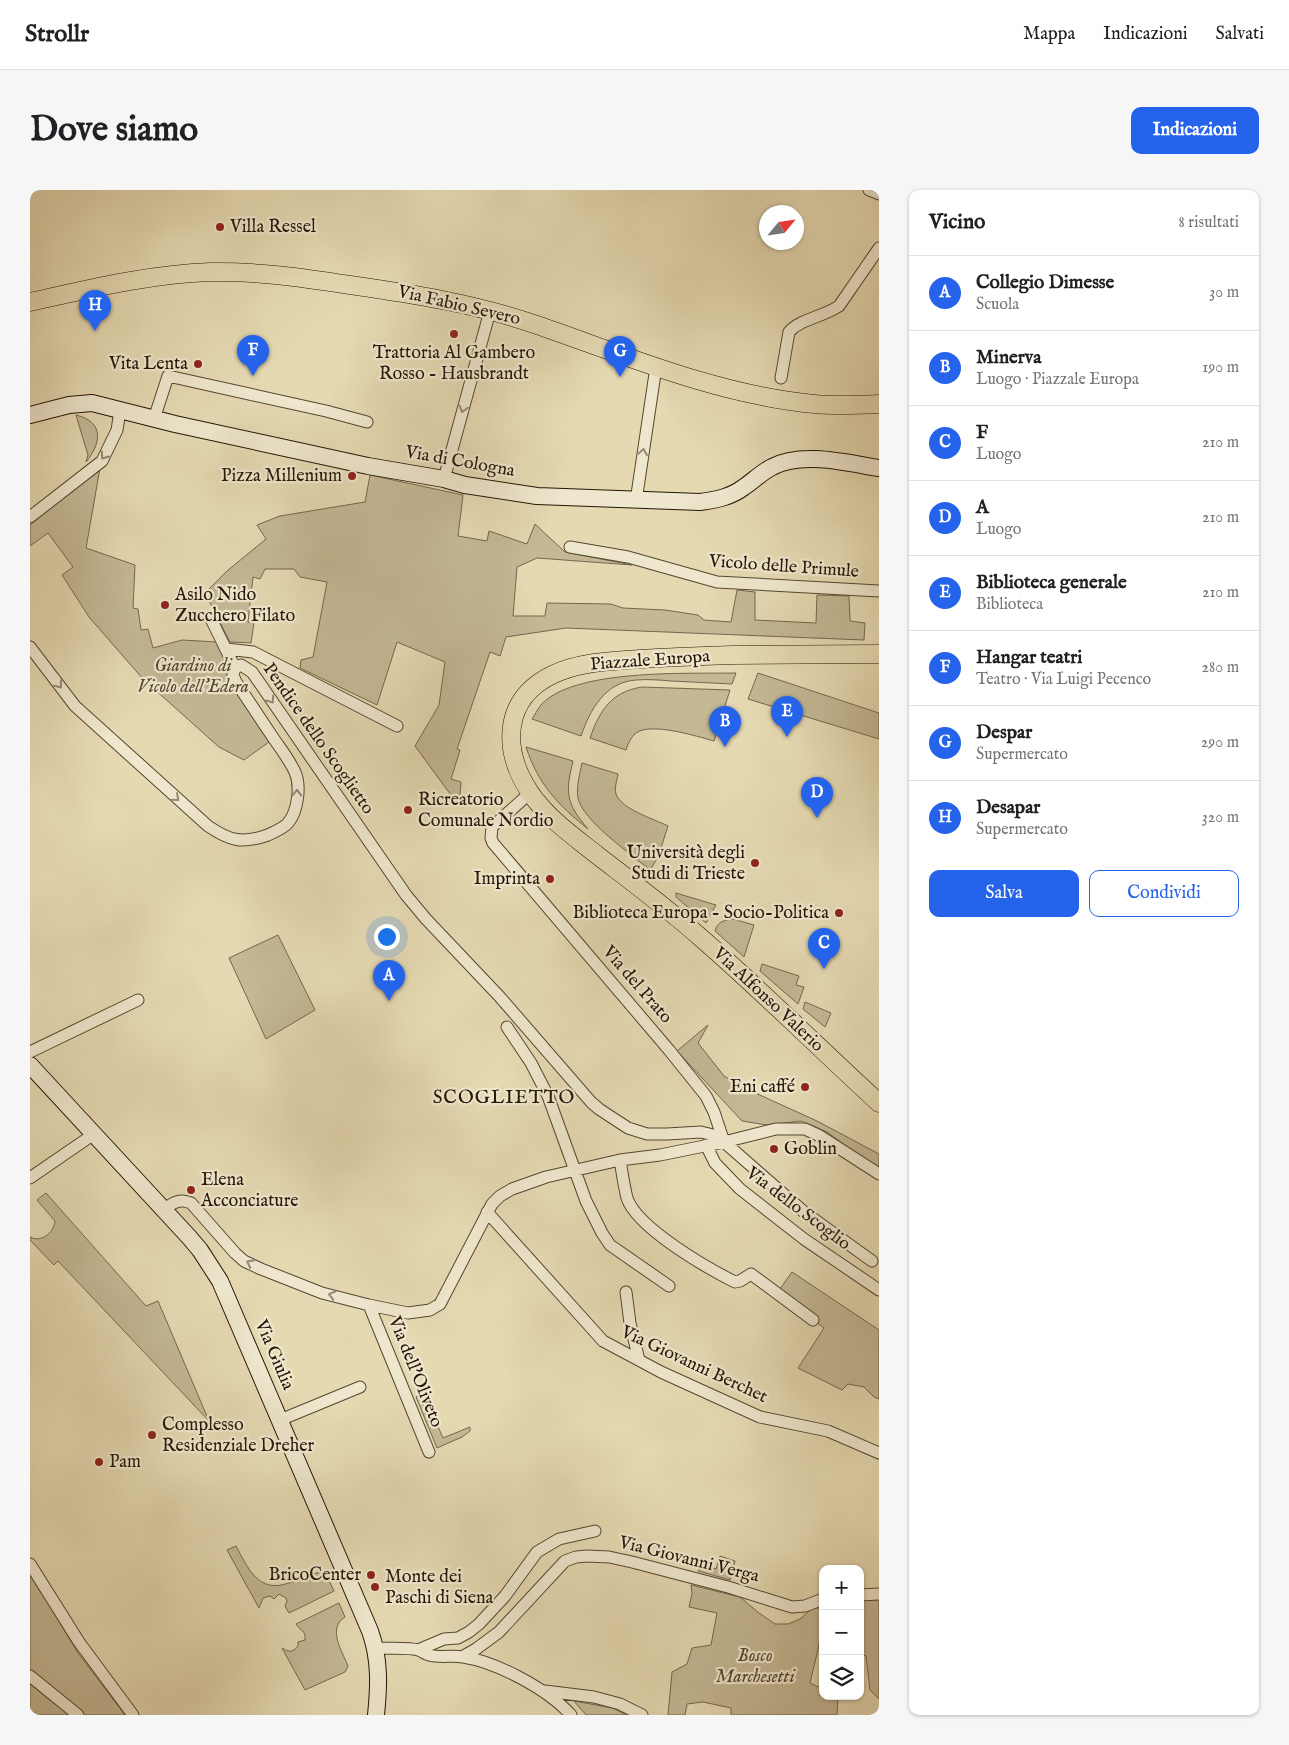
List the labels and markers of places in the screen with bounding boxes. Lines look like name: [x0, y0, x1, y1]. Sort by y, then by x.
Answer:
place label: Villa Ressel: [229, 216, 316, 239]
marker: Villa Ressel: [214, 221, 226, 233]
pin: H: [79, 290, 111, 331]
marker: Trattoria Al Gambero Rosso - Hausbrandt: [448, 328, 460, 340]
pin: F: [237, 335, 269, 376]
pin: G: [604, 336, 636, 377]
place label: Trattoria Al Gambero Rosso - Hausbrandt: [373, 342, 535, 386]
place label: Vita Lenta: [108, 353, 188, 376]
marker: Vita Lenta: [192, 358, 204, 370]
place label: Pizza Millenium: [221, 465, 342, 488]
marker: Pizza Millenium: [346, 470, 358, 482]
place label: Asilo Nido Zucchero Filato: [174, 584, 296, 628]
marker: Asilo Nido Zucchero Filato: [159, 599, 171, 611]
pin: E: [771, 696, 803, 737]
pin: B: [709, 706, 741, 747]
pin: D: [801, 777, 833, 818]
place label: Ricreatorio Comunale Nordio: [418, 789, 554, 833]
marker: Ricreatorio Comunale Nordio: [402, 804, 414, 816]
place label: Università degli Studi di Trieste: [627, 842, 745, 886]
marker: Università degli Studi di Trieste: [749, 857, 761, 869]
place label: Imprinta: [474, 868, 540, 891]
marker: Imprinta: [544, 873, 556, 885]
place label: Biblioteca Europa - Socio-Politica: [572, 902, 829, 925]
marker: Biblioteca Europa - Socio-Politica: [833, 907, 845, 919]
pin: C: [808, 928, 840, 969]
pin: A: [373, 960, 405, 1001]
place label: Eni caffé: [730, 1076, 795, 1099]
marker: Eni caffé: [799, 1081, 811, 1093]
place label: Goblin: [784, 1138, 837, 1161]
marker: Goblin: [768, 1143, 780, 1155]
place label: Elena Acconciature: [200, 1169, 299, 1213]
marker: Elena Acconciature: [185, 1184, 197, 1196]
place label: Complesso Residenziale Dreher: [162, 1414, 314, 1458]
marker: Complesso Residenziale Dreher: [146, 1429, 158, 1441]
place label: Pam: [109, 1451, 141, 1474]
marker: Pam: [93, 1456, 105, 1468]
place label: BricoCenter: [269, 1564, 361, 1587]
place label: Monte dei Paschi di Siena: [385, 1566, 494, 1610]
marker: BricoCenter: [365, 1569, 377, 1581]
marker: Monte dei Paschi di Siena: [369, 1581, 381, 1593]

